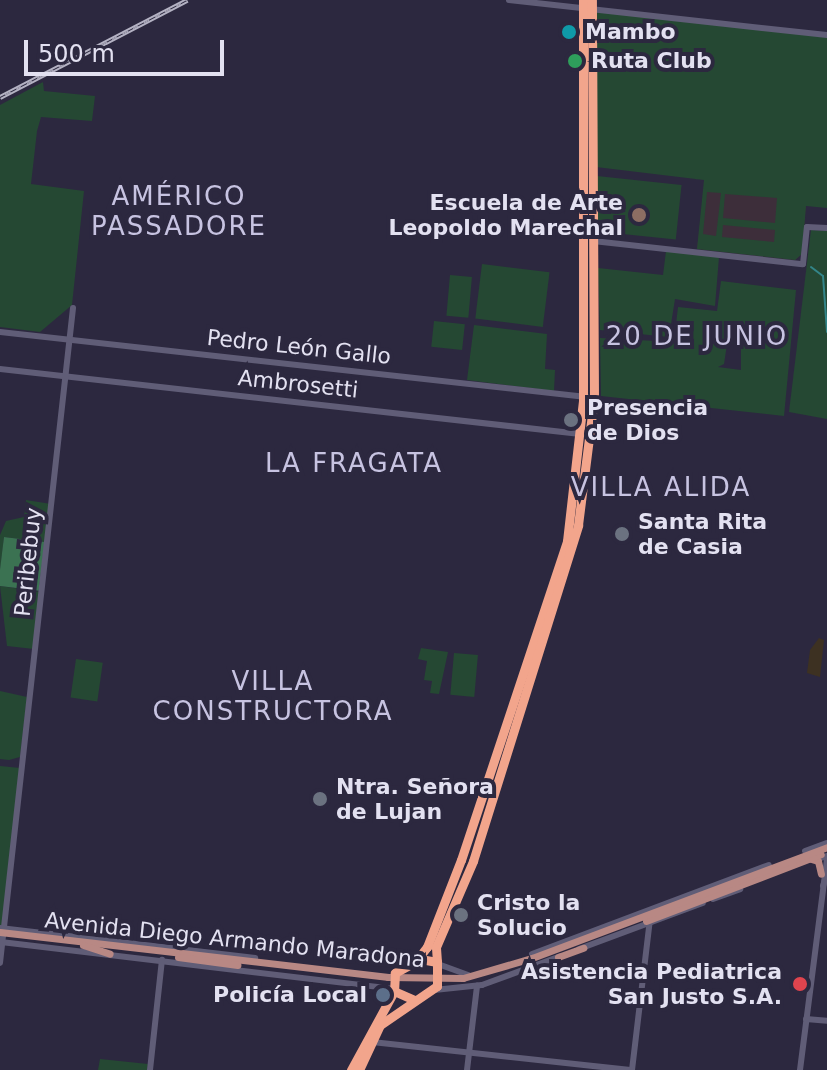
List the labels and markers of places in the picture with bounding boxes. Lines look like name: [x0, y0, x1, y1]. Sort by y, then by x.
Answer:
place label: Mambo: [585, 19, 676, 45]
marker: Mambo: [560, 23, 578, 41]
place label: Ruta Club: [591, 48, 712, 74]
marker: Ruta Club: [566, 52, 584, 70]
place label: Escuela de Arte Leopoldo Marechal: [388, 189, 623, 240]
marker: Escuela de Arte Leopoldo Marechal: [630, 206, 648, 224]
place label: Presencia de Dios: [587, 394, 708, 446]
marker: Presencia de Dios: [562, 411, 580, 429]
place label: Santa Rita de Casia: [638, 508, 767, 560]
marker: Santa Rita de Casia: [613, 525, 631, 543]
place label: Ntra. Señora de Lujan: [336, 773, 494, 824]
marker: Ntra. Señora de Lujan: [311, 790, 329, 808]
place label: Cristo la Solucio: [477, 889, 580, 940]
marker: Cristo la Solucio: [452, 906, 470, 924]
place label: Asistencia Pediatrica San Justo S.A.: [521, 958, 782, 1010]
marker: Asistencia Pediatrica San Justo S.A.: [789, 973, 811, 995]
place label: Policía Local: [213, 982, 367, 1008]
marker: Policía Local: [374, 986, 392, 1004]

